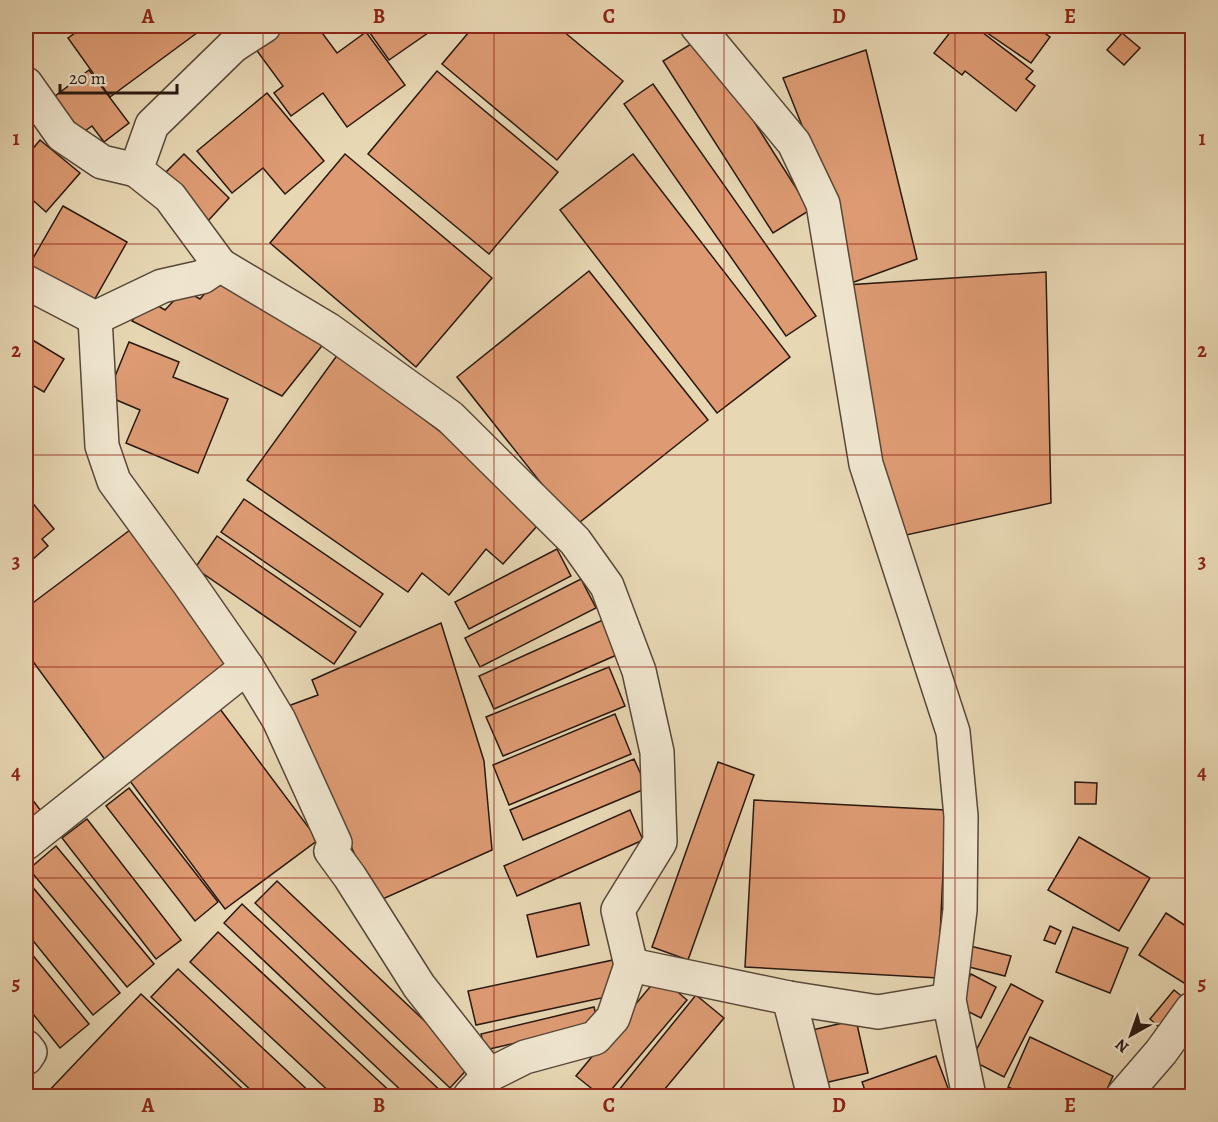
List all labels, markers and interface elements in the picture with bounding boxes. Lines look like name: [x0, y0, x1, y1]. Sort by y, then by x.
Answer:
text: A: [141, 3, 155, 30]
text: B: [373, 3, 385, 30]
text: C: [603, 3, 615, 30]
text: D: [832, 3, 846, 30]
text: E: [1064, 3, 1076, 30]
scale bar: [60, 57, 177, 95]
text: 20 m: [69, 66, 106, 90]
text: 1: [12, 125, 20, 152]
text: 1: [1198, 125, 1206, 152]
text: 2: [11, 337, 21, 364]
text: 2: [1197, 337, 1207, 364]
text: 3: [12, 548, 20, 575]
text: 3: [1198, 548, 1206, 575]
text: 4: [11, 759, 21, 786]
text: 4: [1197, 759, 1207, 786]
text: 5: [12, 970, 20, 997]
text: 5: [1198, 970, 1206, 997]
north arrow: [1101, 1005, 1161, 1065]
text: N: [1110, 1033, 1134, 1058]
text: A: [141, 1092, 155, 1119]
text: B: [373, 1092, 385, 1119]
text: C: [603, 1092, 615, 1119]
text: D: [832, 1092, 846, 1119]
text: E: [1064, 1092, 1076, 1119]

